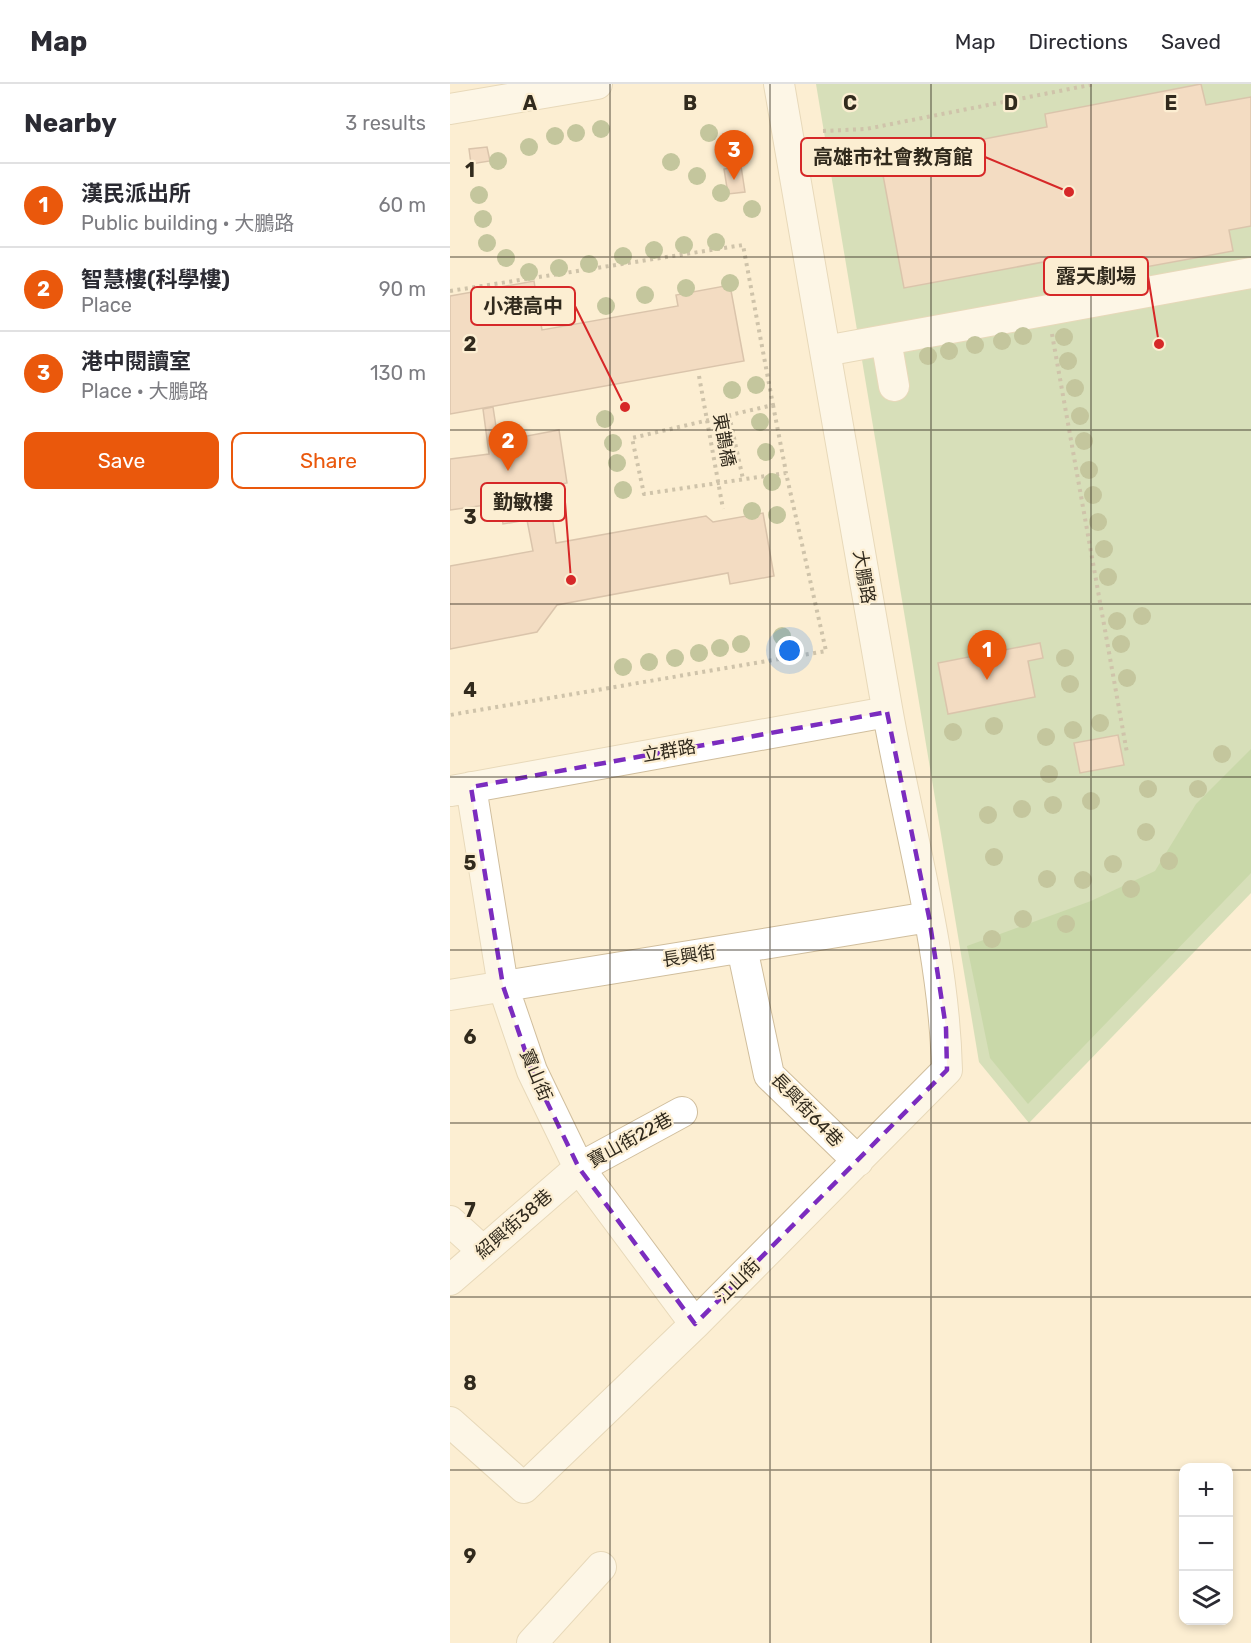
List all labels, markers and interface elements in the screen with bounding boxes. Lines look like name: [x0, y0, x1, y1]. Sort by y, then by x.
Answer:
text: Map: [30, 25, 87, 58]
text: Map: [955, 29, 996, 54]
text: Directions: [1029, 29, 1128, 54]
text: Saved: [1161, 29, 1221, 54]
text: A: [523, 91, 538, 115]
text: B: [683, 91, 697, 115]
text: C: [843, 91, 857, 115]
text: D: [1004, 91, 1018, 115]
text: E: [1165, 91, 1177, 115]
text: Nearby: [24, 108, 117, 139]
text: 3 results: [345, 111, 426, 135]
pin: 3: [714, 130, 754, 180]
callout: 高雄市社會教育館: [801, 138, 985, 176]
text: 高雄市社會教育館: [813, 145, 973, 169]
text: 1: [465, 158, 475, 182]
text: 漢民派出所: [81, 180, 191, 207]
text: 1: [39, 193, 48, 217]
text: 60 m: [379, 193, 426, 217]
text: Public building · 大鵬路: [81, 211, 294, 235]
callout: 露天劇場: [1044, 257, 1148, 295]
text: 露天劇場: [1056, 264, 1136, 288]
text: 智慧樓(科學樓): [81, 266, 230, 293]
text: 2: [37, 277, 50, 301]
text: 90 m: [379, 277, 426, 301]
callout: 小港高中: [471, 287, 575, 325]
text: Place: [81, 293, 132, 317]
text: 小港高中: [483, 294, 563, 318]
text: 2: [464, 332, 477, 356]
text: 港中閱讀室: [81, 348, 191, 375]
text: 3: [37, 361, 50, 385]
text: 130 m: [370, 361, 426, 385]
text: Place · 大鵬路: [81, 379, 208, 403]
street label: 東鵲橋: [708, 412, 740, 468]
pin: 2: [488, 422, 528, 471]
button: Save: [24, 432, 219, 489]
button: Share: [231, 432, 426, 489]
callout: 勤敏樓: [481, 483, 565, 521]
text: 勤敏樓: [493, 490, 553, 514]
text: 3: [463, 505, 477, 529]
street label: 大鵬路: [848, 549, 880, 605]
pin: 1: [968, 630, 1006, 680]
your location: [775, 636, 804, 665]
text: 4: [463, 678, 477, 702]
street label: 立群路: [641, 735, 697, 767]
text: 5: [464, 851, 477, 875]
street label: 長興街: [661, 941, 717, 971]
text: 6: [463, 1025, 477, 1049]
street label: 寶山街: [515, 1046, 557, 1104]
street label: 長興街64巷: [766, 1069, 848, 1151]
street label: 寶山街22巷: [584, 1108, 676, 1172]
street label: 紹興街38巷: [471, 1185, 557, 1263]
text: 7: [464, 1198, 476, 1222]
street label: 江山街: [711, 1254, 765, 1308]
text: 8: [463, 1371, 477, 1395]
map controls: [1179, 1463, 1233, 1625]
button: +: [1179, 1463, 1233, 1517]
button: −: [1179, 1517, 1233, 1571]
text: 9: [464, 1544, 477, 1568]
button: layers: [1179, 1571, 1233, 1625]

